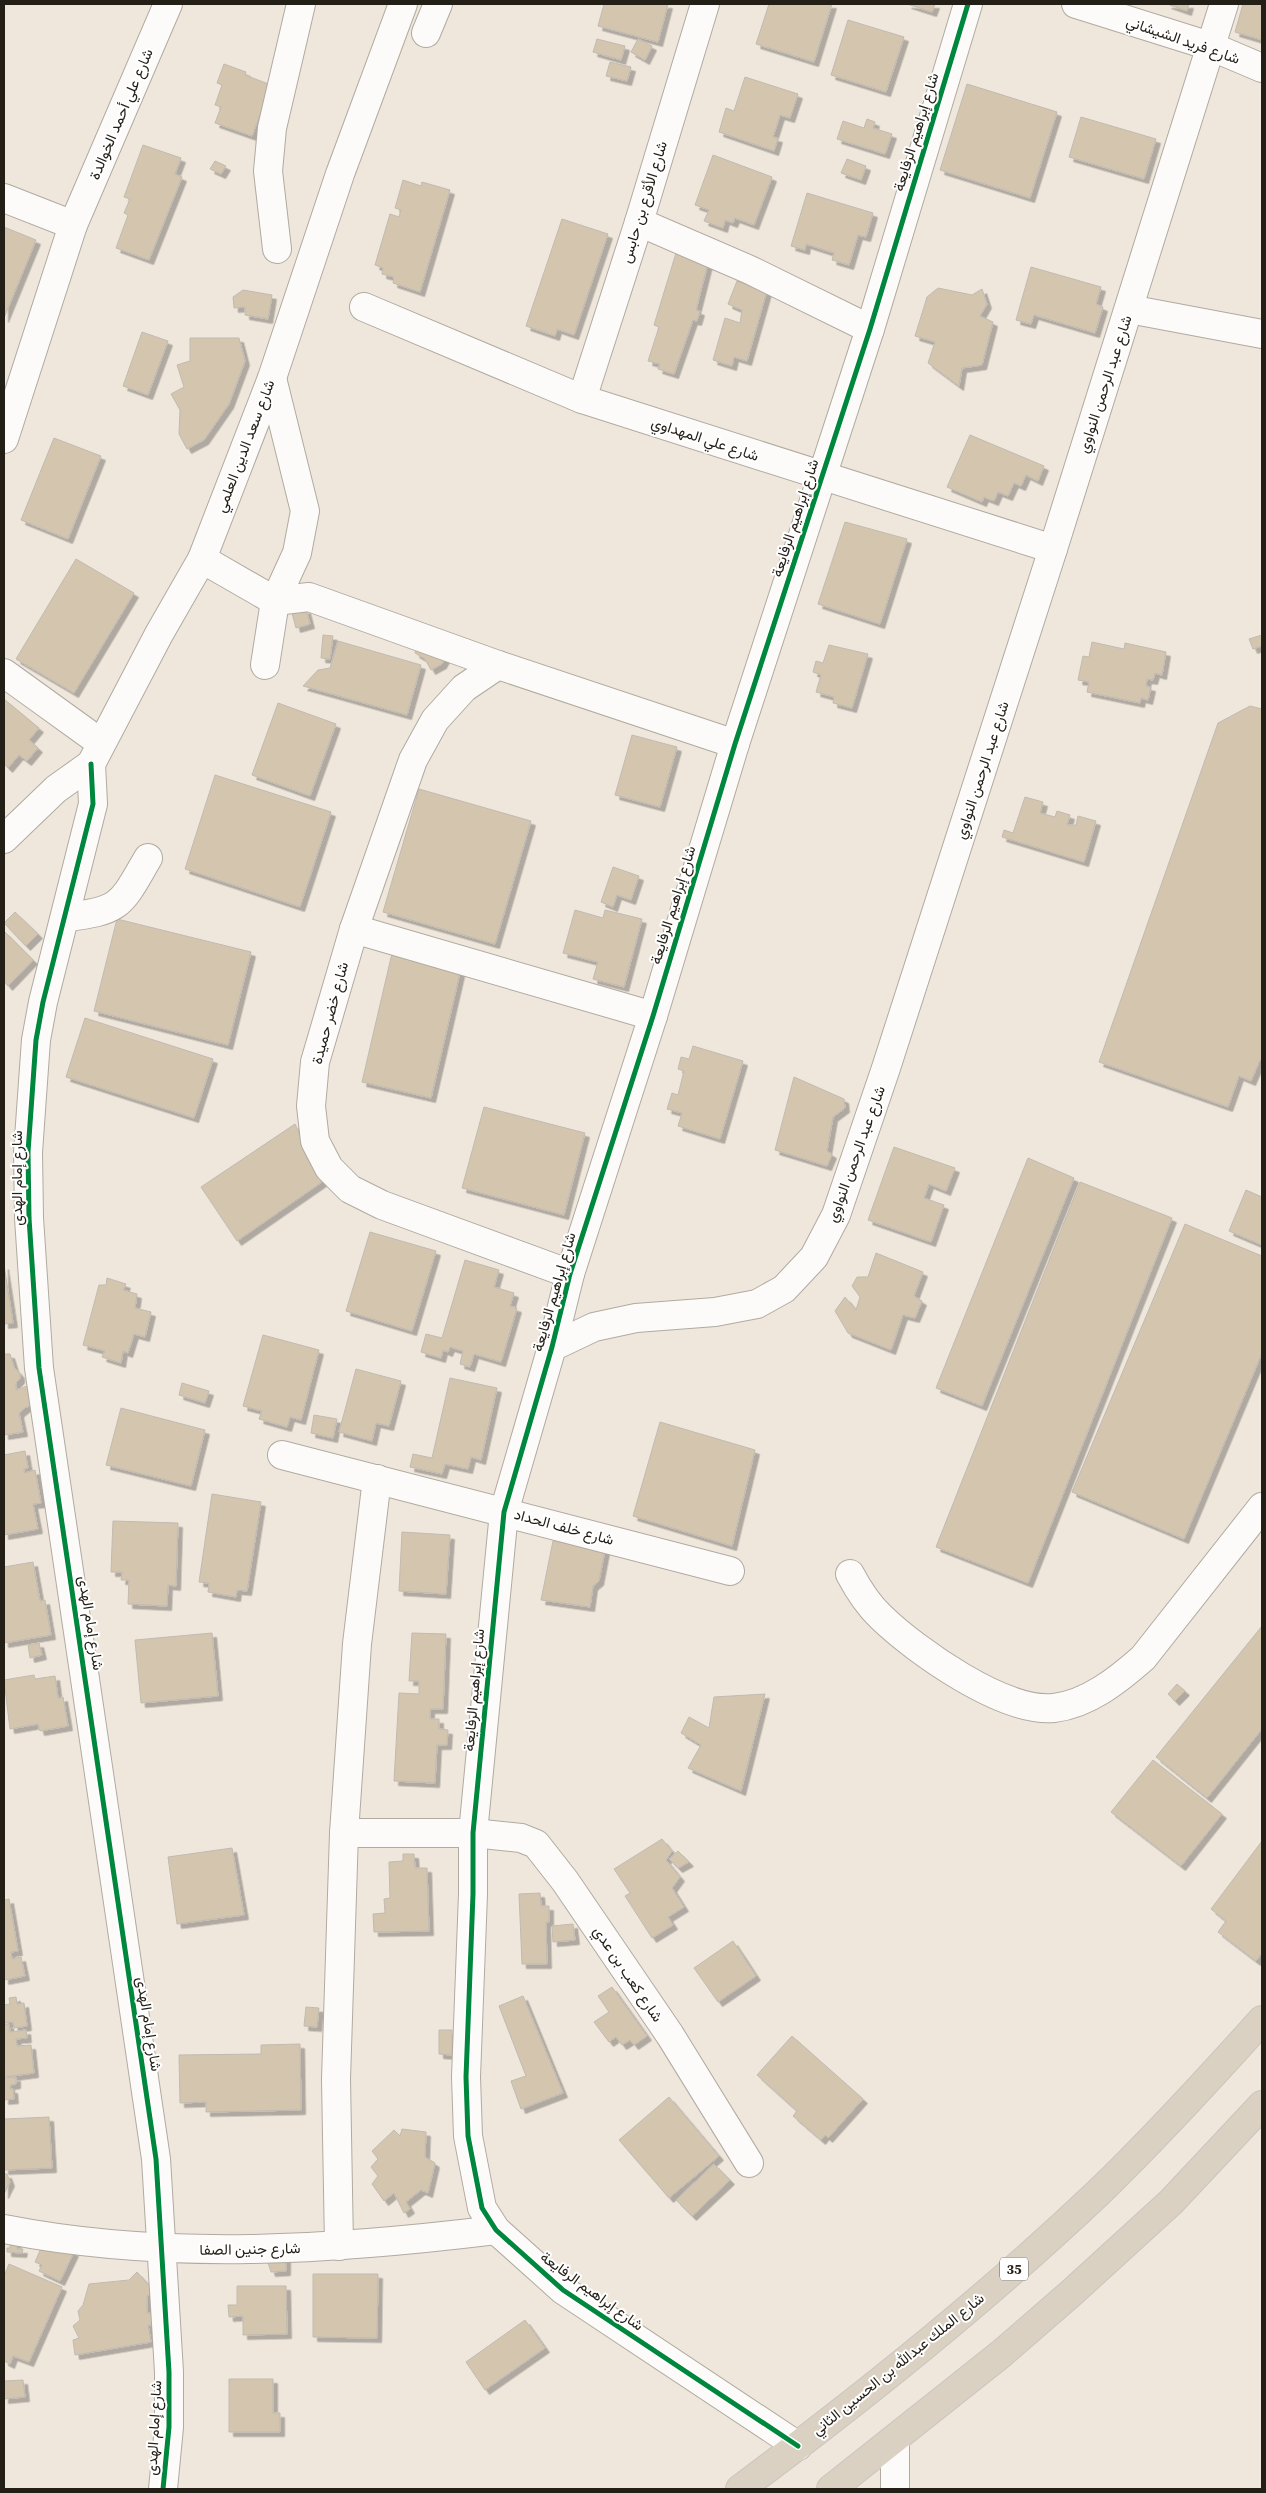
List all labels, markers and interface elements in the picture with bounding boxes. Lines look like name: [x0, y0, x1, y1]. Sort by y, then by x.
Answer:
street label: شارع فريد الشيشاني: [1123, 10, 1243, 72]
street label: شارع علي أحمد الخوالدة: [83, 45, 160, 184]
street label: شارع إبراهيم الرفايعة: [887, 70, 945, 194]
street label: شارع الأقرع بن حابس: [615, 138, 673, 266]
street label: شارع عبد الرحمن النواوي: [1072, 312, 1140, 456]
street label: شارع سعد الدين العلمي: [210, 376, 282, 516]
street label: شارع علي المهداوي: [648, 411, 762, 469]
street label: شارع إبراهيم الرفايعة: [766, 456, 825, 580]
street label: شارع عبد الرحمن النواوي: [949, 698, 1017, 842]
street label: شارع إبراهيم الرفايعة: [644, 843, 702, 967]
street label: شارع خضر حميدة: [306, 959, 354, 1067]
street label: شارع عبد الرحمن النواوي: [821, 1083, 893, 1226]
street label: شارع إمام الهدى: [6, 1130, 28, 1226]
street label: شارع إبراهيم الرفايعة: [526, 1230, 582, 1354]
street label: شارع خلف الحداد: [512, 1503, 617, 1551]
street label: شارع إمام الهدى: [73, 1574, 109, 1672]
street label: شارع إبراهيم الرفايعة: [458, 1628, 490, 1752]
street label: شارع كعب بن عدي: [586, 1922, 668, 2028]
street label: شارع إمام الهدى: [131, 1975, 167, 2073]
street label: شارع جنين الصفا: [199, 2237, 301, 2261]
street label: شارع إبراهيم الرفايعة: [536, 2246, 648, 2336]
road number: 35: [1000, 2258, 1028, 2280]
street label: شارع الملك عبدالله بن الحسين الثاني: [807, 2287, 990, 2442]
street label: شارع إمام الهدى: [141, 2380, 167, 2476]

